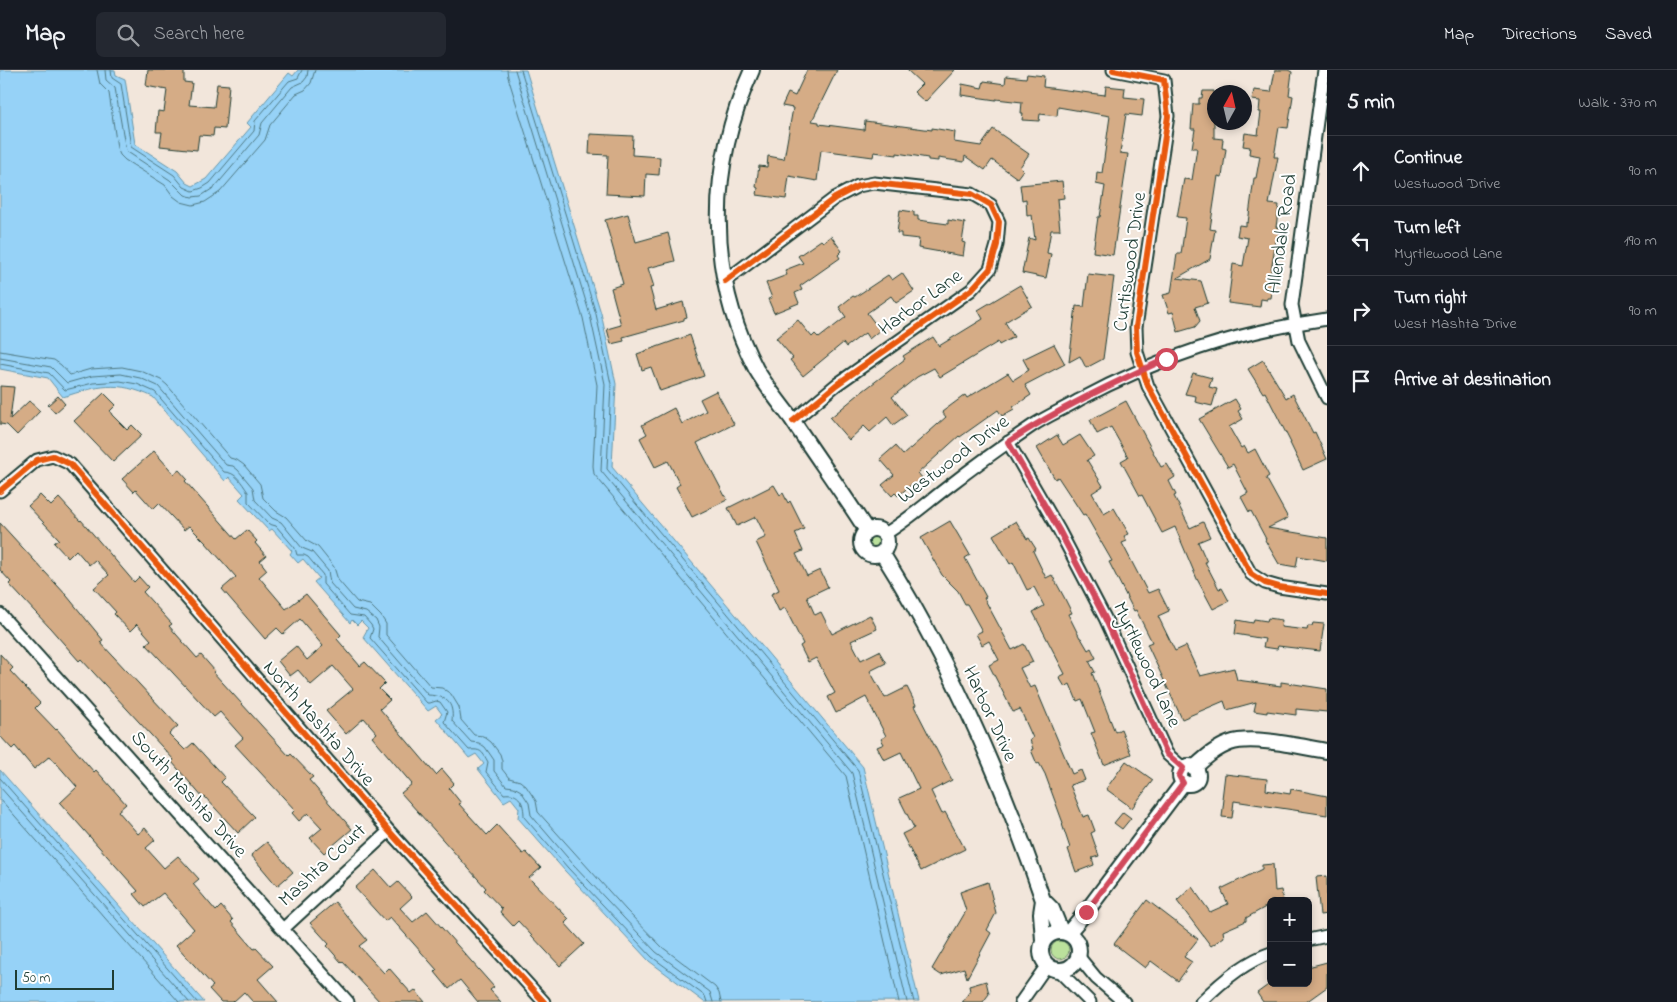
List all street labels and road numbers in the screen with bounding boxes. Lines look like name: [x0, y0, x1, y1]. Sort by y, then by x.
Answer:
street label: Allendale Road: [1260, 172, 1306, 296]
street label: Curtiswood Drive: [1107, 190, 1155, 334]
street label: Harbor Lane: [873, 263, 969, 343]
street label: Westwood Drive: [892, 408, 1016, 512]
street label: Myrtlewood Lane: [1104, 597, 1188, 733]
street label: North Mashta Drive: [255, 655, 381, 793]
street label: Harbor Drive: [954, 661, 1024, 767]
street label: South Mashta Drive: [123, 725, 253, 865]
street label: Mashta Court: [273, 817, 374, 914]

